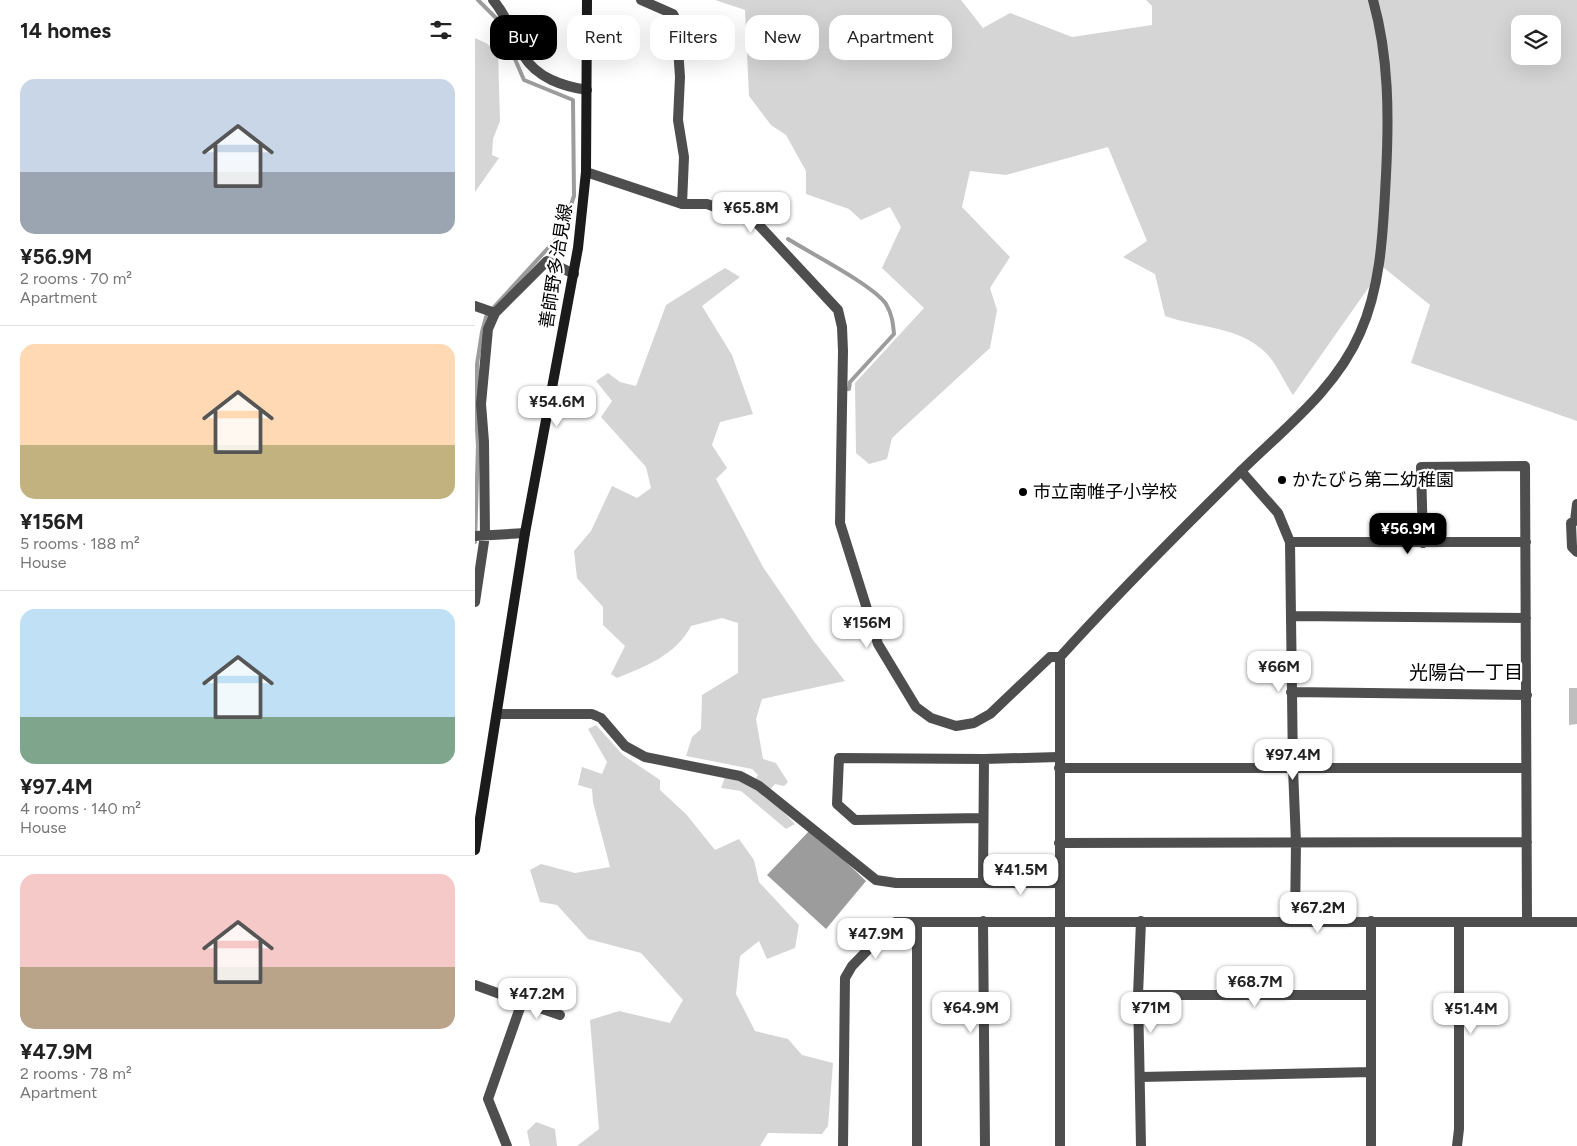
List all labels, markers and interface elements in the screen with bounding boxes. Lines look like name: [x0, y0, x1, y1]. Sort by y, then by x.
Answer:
chip: Buy: [490, 15, 557, 60]
chip: Rent: [567, 15, 640, 60]
chip: Filters: [650, 15, 735, 60]
chip: New: [745, 15, 819, 60]
chip: Apartment: [829, 15, 952, 60]
map controls: [1511, 15, 1561, 65]
button: layers: [1511, 15, 1561, 65]
icon: filters: [427, 16, 455, 44]
text: 14 homes: [20, 18, 111, 43]
icon: home: [193, 111, 283, 201]
pin: ¥65.8M: [710, 192, 792, 234]
text: ¥65.8M: [723, 198, 779, 217]
street label: 善師野多治見線: [535, 202, 577, 330]
text: ¥56.9M: [20, 244, 92, 269]
text: 2 rooms · 70 m²: [20, 269, 132, 288]
text: Apartment: [20, 288, 97, 307]
icon: home: [193, 377, 283, 467]
pin: ¥54.6M: [516, 386, 598, 428]
text: ¥54.6M: [529, 392, 585, 411]
place label: かたびら第二幼稚園: [1292, 469, 1454, 491]
marker: かたびら第二幼稚園: [1276, 474, 1288, 486]
place label: 市立南帷子小学校: [1033, 481, 1177, 503]
marker: 市立南帷子小学校: [1017, 486, 1029, 498]
text: ¥156M: [20, 509, 84, 534]
pin: ¥56.9M: [1367, 512, 1449, 555]
text: ¥56.9M: [1380, 519, 1436, 538]
text: 5 rooms · 188 m²: [20, 534, 140, 553]
text: House: [20, 553, 66, 572]
pin: ¥156M: [832, 606, 902, 649]
text: ¥156M: [843, 613, 891, 632]
icon: home: [193, 642, 283, 732]
pin: ¥66M: [1249, 650, 1309, 693]
text: ¥66M: [1258, 657, 1300, 676]
district label: 光陽台一丁目: [1409, 661, 1523, 684]
pin: ¥97.4M: [1252, 738, 1334, 781]
text: ¥97.4M: [1265, 745, 1321, 764]
text: ¥97.4M: [20, 774, 93, 799]
text: 4 rooms · 140 m²: [20, 799, 141, 818]
text: House: [20, 818, 66, 837]
pin: ¥41.5M: [980, 854, 1062, 896]
text: ¥41.5M: [994, 860, 1048, 879]
pin: ¥67.2M: [1277, 892, 1359, 934]
text: ¥67.2M: [1291, 898, 1345, 917]
icon: home: [193, 907, 283, 997]
pin: ¥47.9M: [835, 918, 917, 960]
text: ¥47.9M: [848, 924, 904, 943]
pin: ¥68.7M: [1214, 966, 1296, 1008]
text: ¥68.7M: [1227, 972, 1283, 991]
pin: ¥47.2M: [496, 978, 578, 1020]
text: ¥47.2M: [509, 984, 565, 1003]
pin: ¥64.9M: [930, 992, 1012, 1034]
pin: ¥71M: [1121, 992, 1181, 1034]
pin: ¥51.4M: [1430, 992, 1512, 1035]
text: ¥64.9M: [943, 998, 999, 1017]
text: ¥71M: [1132, 998, 1170, 1017]
text: ¥51.4M: [1444, 999, 1498, 1018]
text: ¥47.9M: [20, 1039, 93, 1064]
text: 2 rooms · 78 m²: [20, 1064, 132, 1083]
text: Apartment: [20, 1083, 97, 1102]

